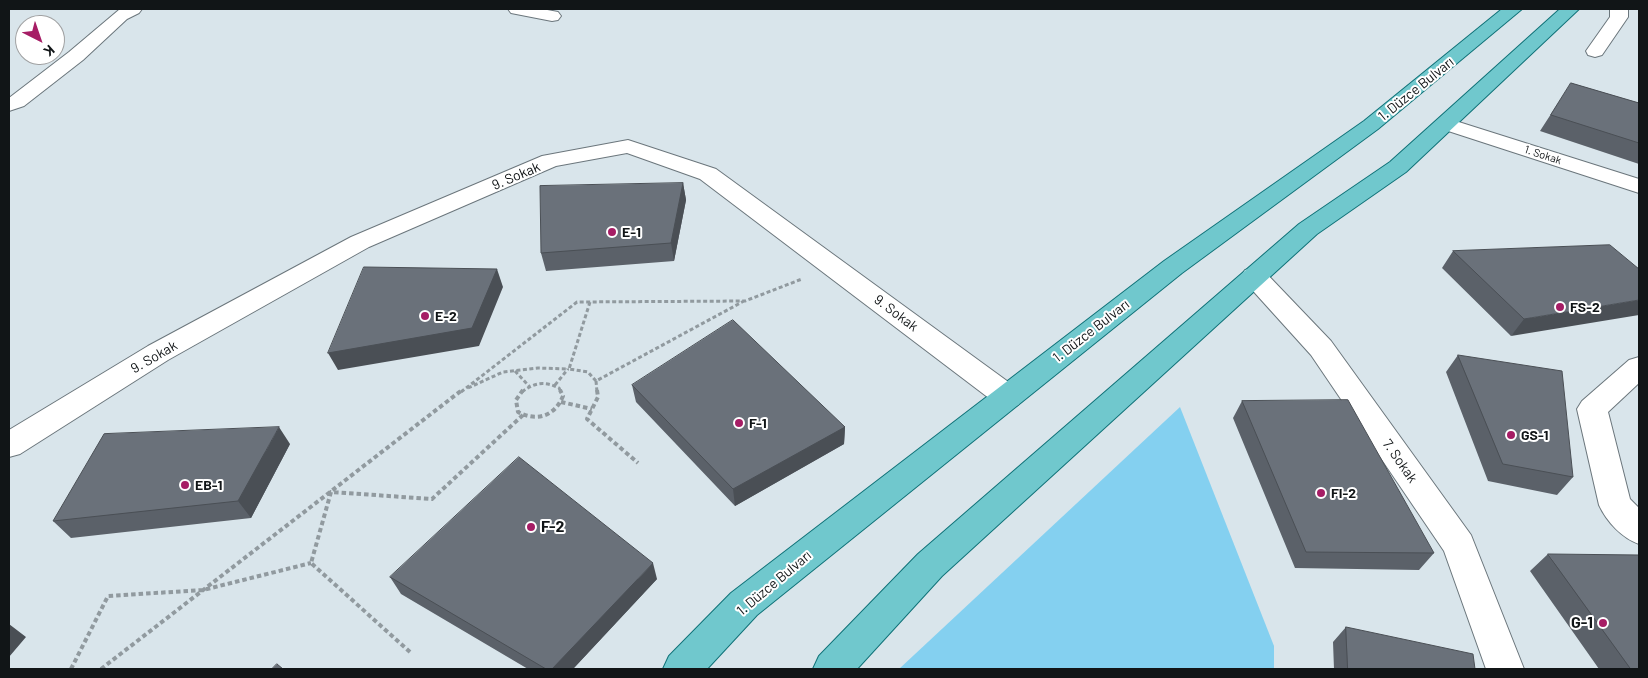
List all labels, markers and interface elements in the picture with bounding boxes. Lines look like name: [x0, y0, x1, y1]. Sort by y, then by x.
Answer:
north arrow: [15, 15, 65, 65]
text: K: [41, 42, 58, 60]
street label: 1. Düzce Bulvarı: [1375, 53, 1457, 125]
street label: 1. Sokak: [1523, 143, 1563, 167]
street label: 9. Sokak: [489, 158, 543, 194]
place label: E-1: [622, 224, 641, 240]
marker: E-1: [606, 226, 618, 238]
street label: 9. Sokak: [871, 291, 921, 335]
street label: 1. Düzce Bulvarı: [1049, 296, 1133, 366]
place label: FS-2: [1570, 299, 1600, 315]
marker: FS-2: [1554, 301, 1566, 313]
place label: E-2: [435, 308, 457, 324]
marker: E-2: [419, 310, 431, 322]
street label: 9. Sokak: [128, 337, 180, 377]
place label: F-1: [749, 415, 767, 431]
marker: F-1: [733, 417, 745, 429]
place label: GS-1: [1521, 427, 1549, 443]
marker: GS-1: [1505, 429, 1517, 441]
street label: 7. Sokak: [1379, 436, 1421, 486]
place label: EB-1: [195, 477, 223, 493]
marker: EB-1: [179, 479, 191, 491]
place label: FI-2: [1331, 485, 1356, 501]
marker: FI-2: [1315, 487, 1327, 499]
place label: F-2: [541, 517, 565, 537]
marker: F-2: [525, 521, 537, 533]
street label: 1. Düzce Bulvarı: [733, 547, 815, 619]
place label: G-1: [1571, 613, 1593, 633]
marker: G-1: [1597, 617, 1609, 629]

